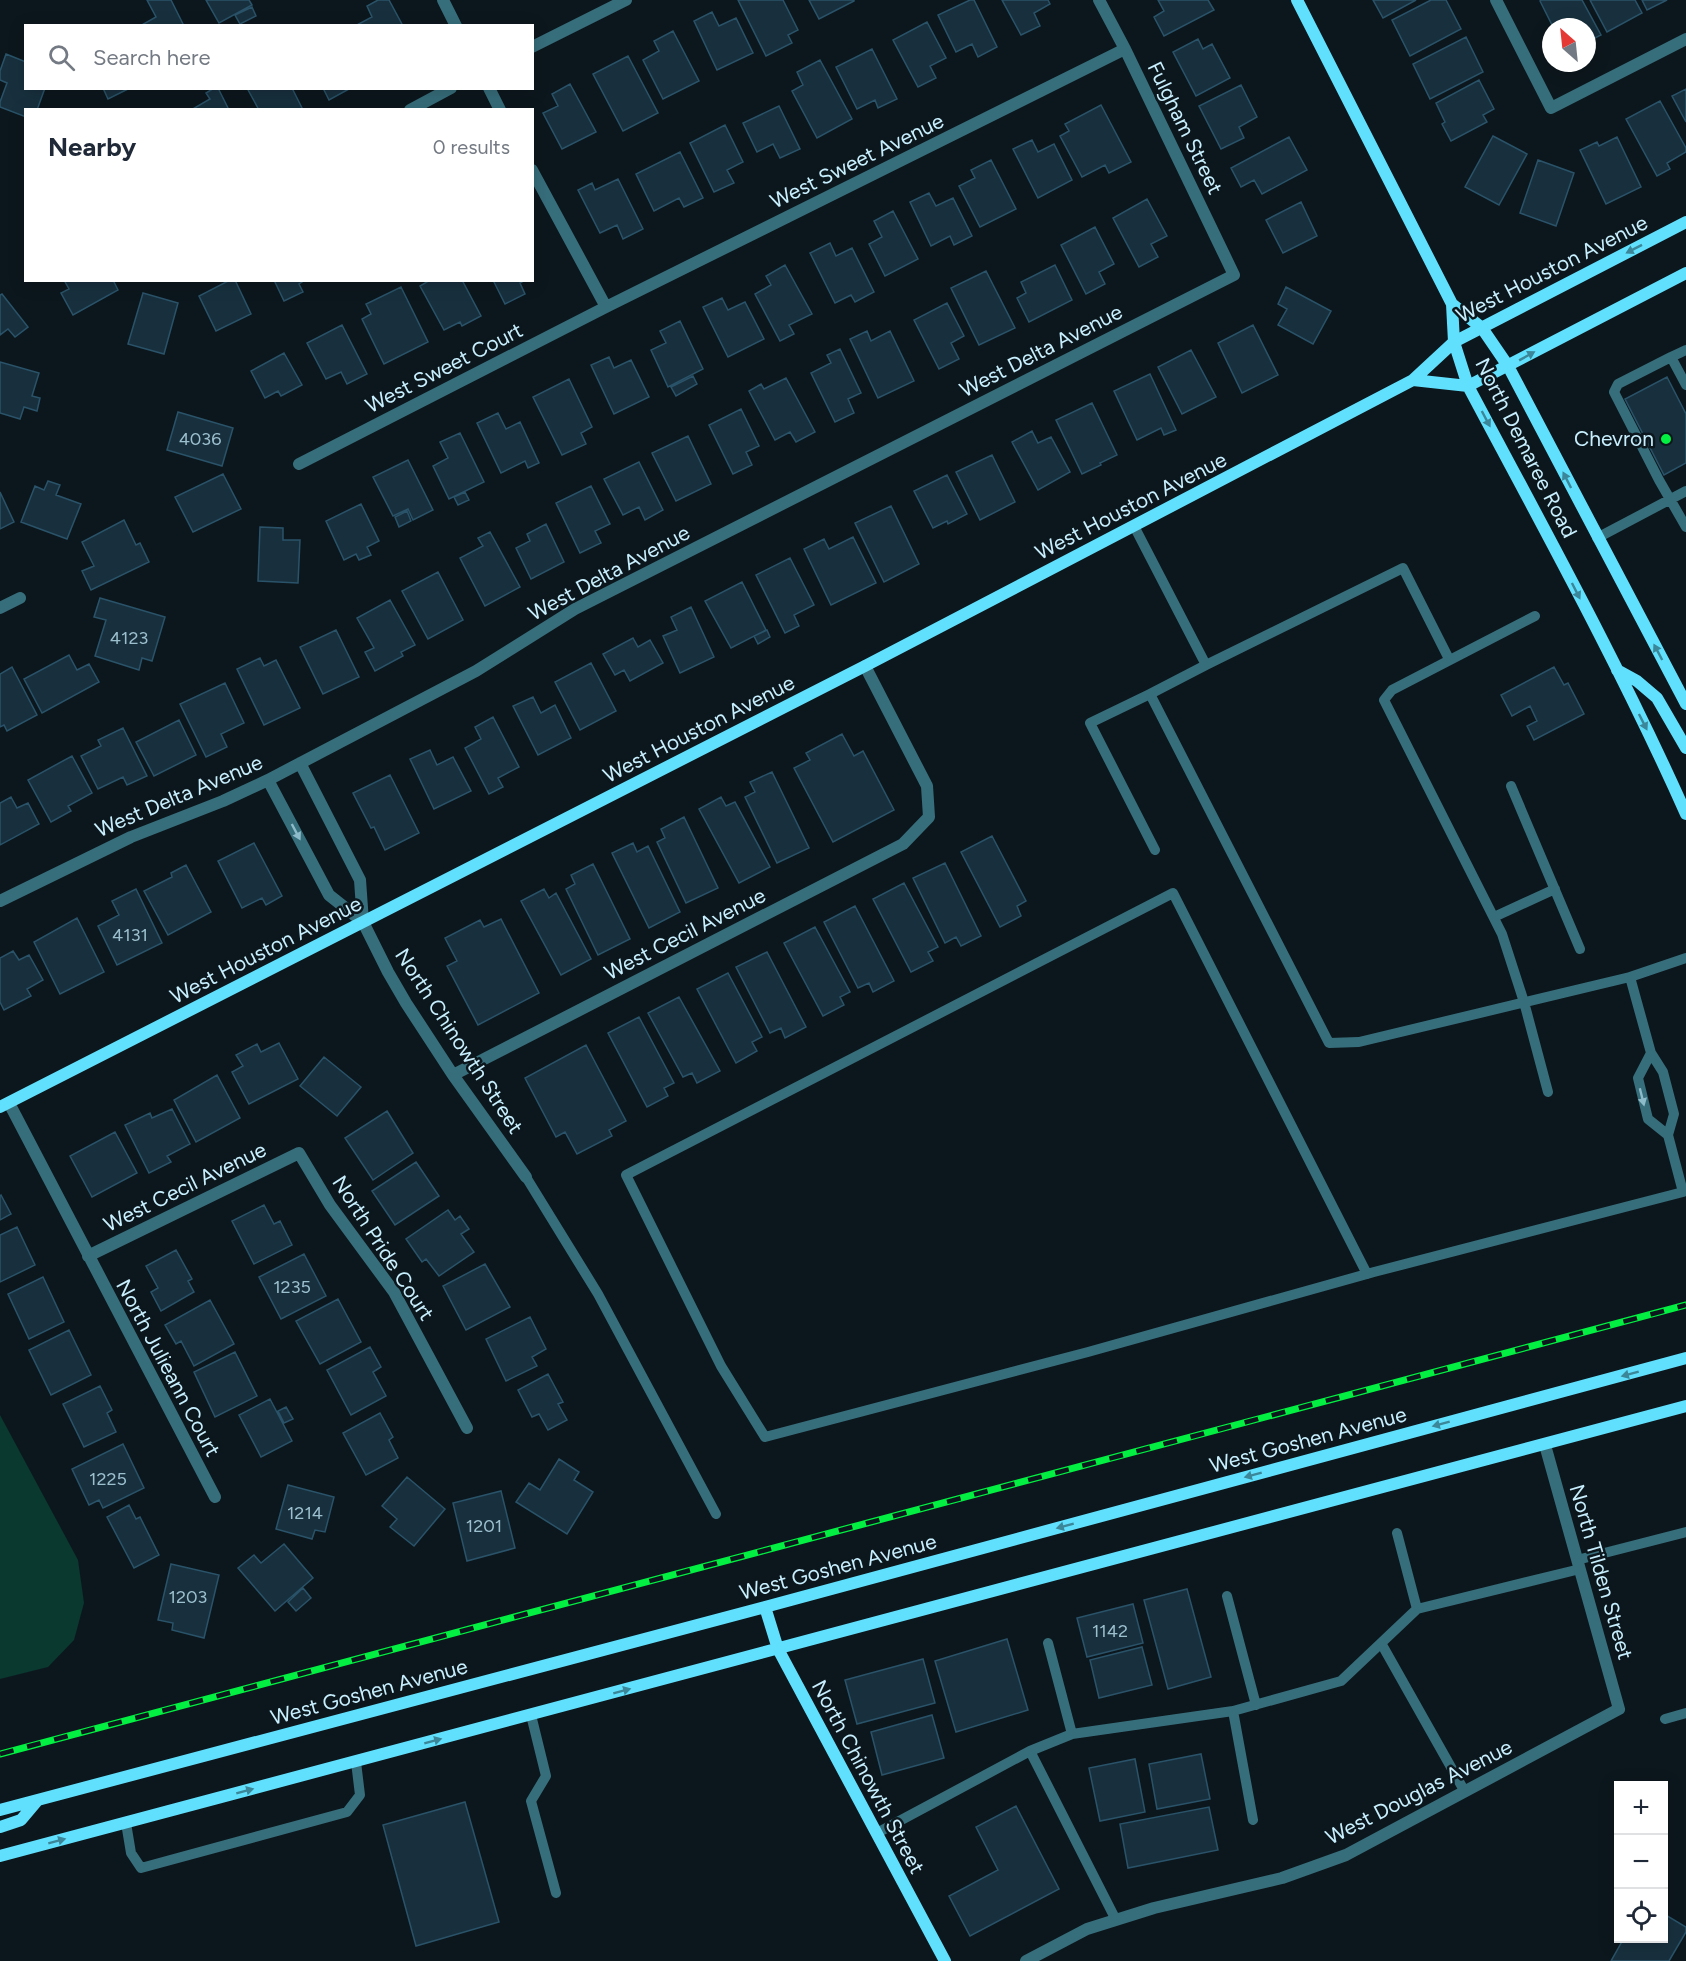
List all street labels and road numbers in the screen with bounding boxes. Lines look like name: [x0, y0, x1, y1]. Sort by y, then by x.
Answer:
street label: Fulgham Street: [1143, 58, 1228, 198]
street label: West Sweet Avenue: [766, 108, 948, 213]
street label: West Houston Avenue: [1452, 209, 1652, 328]
street label: West Delta Avenue: [955, 299, 1126, 402]
street label: West Sweet Court: [361, 317, 527, 418]
street label: North Demaree Road: [1470, 354, 1583, 542]
street label: West Houston Avenue: [1031, 446, 1231, 565]
street label: West Delta Avenue: [524, 520, 694, 626]
street label: West Houston Avenue: [599, 669, 799, 788]
street label: West Delta Avenue: [92, 749, 266, 842]
street label: West Cecil Avenue: [600, 882, 769, 985]
street label: West Houston Avenue: [166, 890, 366, 1009]
street label: North Chinowth Street: [390, 943, 529, 1138]
street label: West Cecil Avenue: [100, 1136, 270, 1237]
street label: North Pride Court: [327, 1171, 440, 1325]
street label: North Julieann Court: [111, 1275, 226, 1461]
street label: West Goshen Avenue: [1207, 1401, 1409, 1478]
street label: North Tilden Street: [1565, 1481, 1638, 1662]
street label: West Goshen Avenue: [737, 1528, 939, 1605]
street label: West Goshen Avenue: [268, 1653, 470, 1730]
street label: North Chinowth Street: [807, 1676, 930, 1878]
street label: West Douglas Avenue: [1321, 1734, 1516, 1849]

